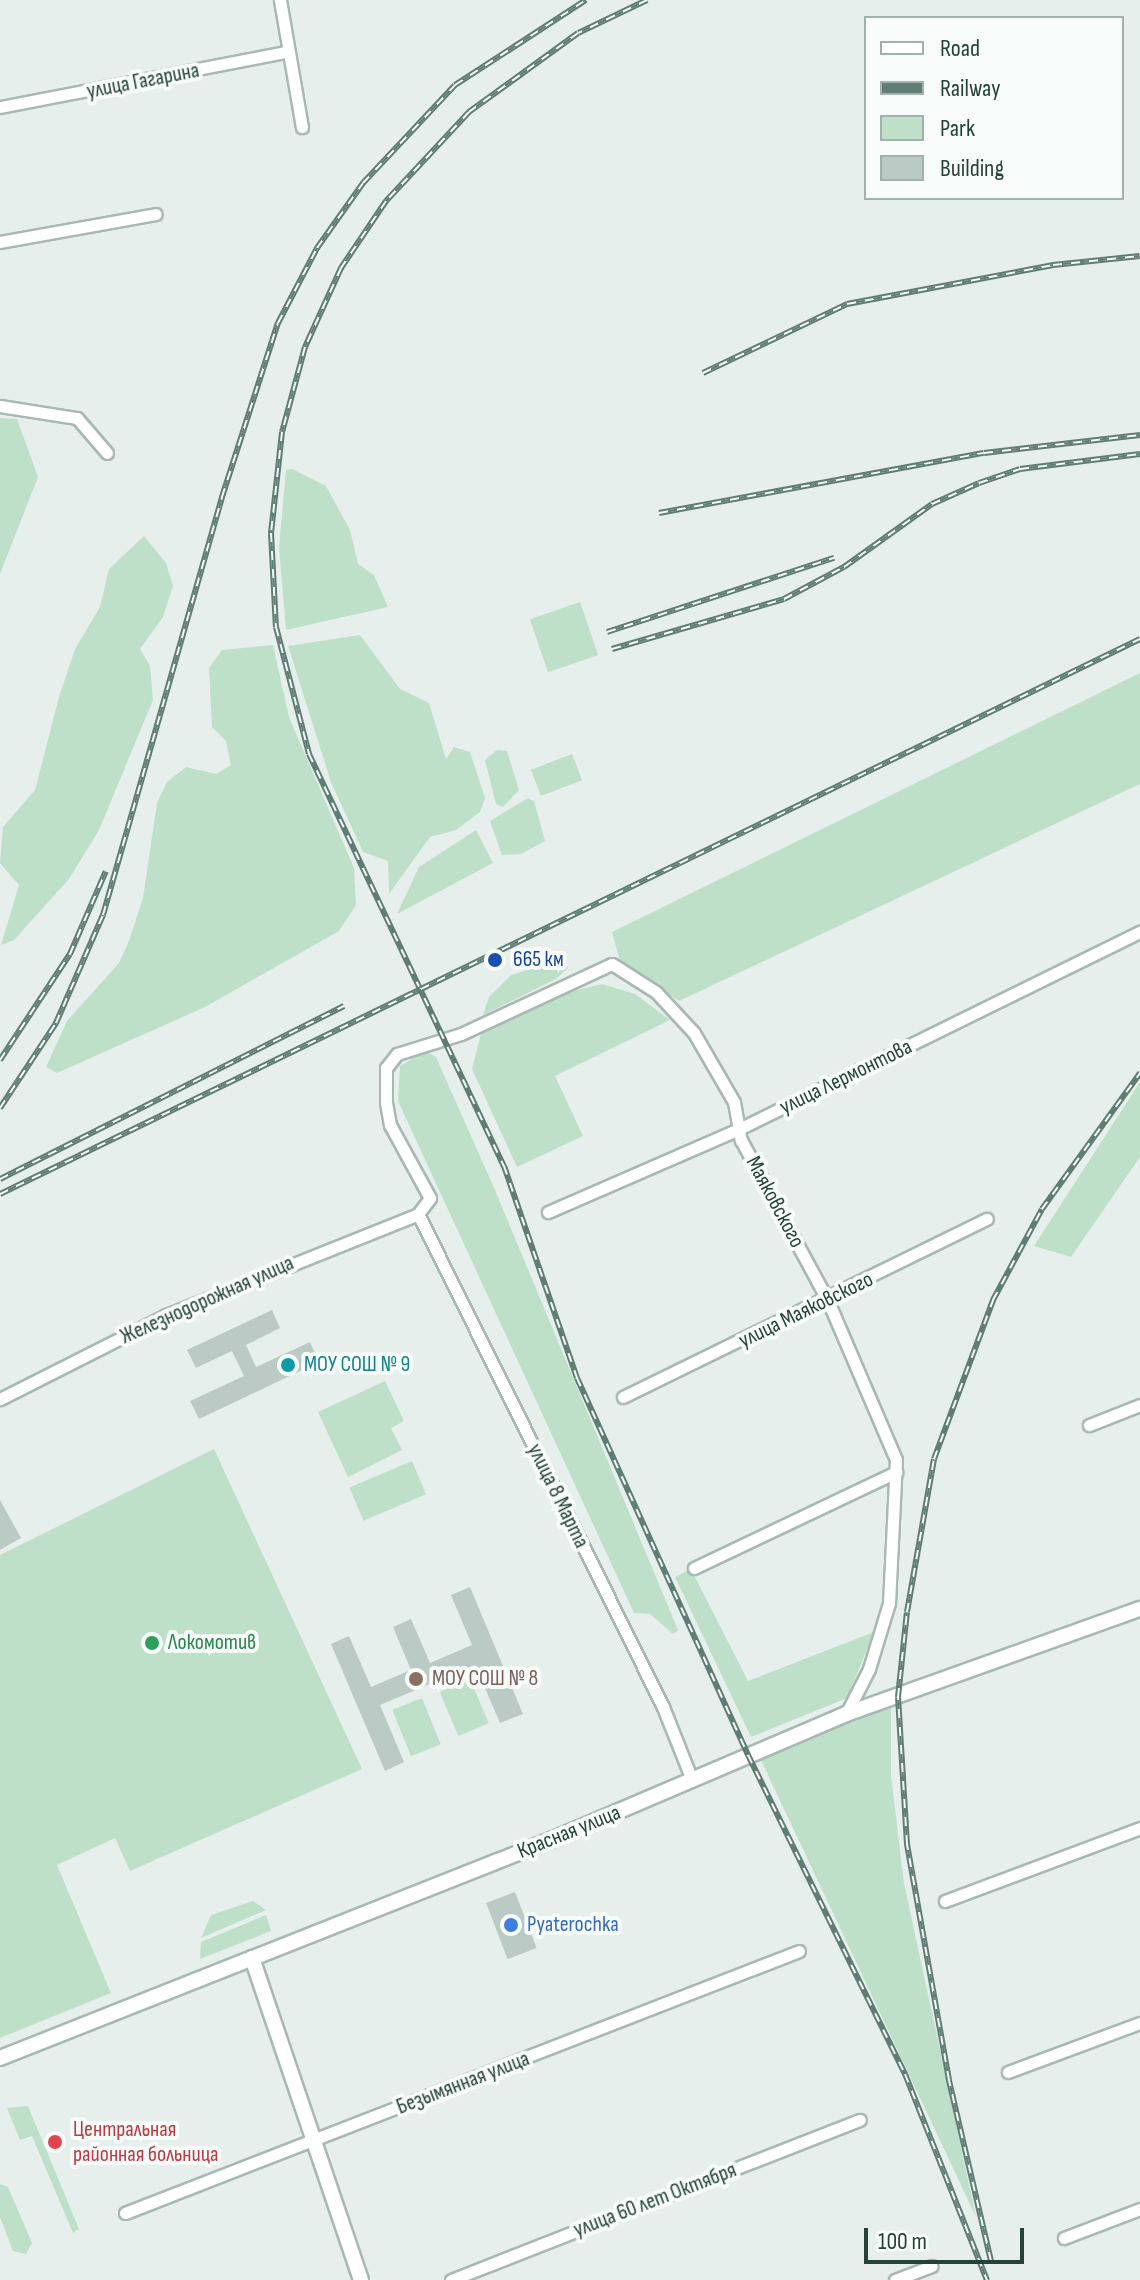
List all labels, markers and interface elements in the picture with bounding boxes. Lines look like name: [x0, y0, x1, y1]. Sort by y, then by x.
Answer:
legend: [864, 16, 1124, 200]
text: Road: [940, 34, 980, 63]
street label: улица Гагарина: [85, 57, 201, 105]
text: Railway: [940, 74, 1000, 103]
text: Park: [940, 114, 975, 143]
text: Building: [940, 154, 1004, 183]
place label: 665 км: [513, 947, 564, 973]
marker: 665 км: [484, 949, 506, 971]
street label: улица Лермонтова: [776, 1034, 916, 1120]
street label: Маяковского: [740, 1152, 810, 1252]
street label: Железнодорожная улица: [116, 1250, 298, 1350]
street label: улица Маяковского: [735, 1266, 877, 1354]
place label: МОУ СОШ № 9: [304, 1352, 410, 1378]
marker: МОУ СОШ № 9: [279, 1356, 297, 1374]
street label: улица 8 Марта: [521, 1440, 595, 1552]
place label: Локомотив: [168, 1630, 256, 1656]
marker: Локомотив: [143, 1634, 161, 1652]
place label: МОУ СОШ № 8: [432, 1666, 538, 1692]
marker: МОУ СОШ № 8: [407, 1670, 425, 1688]
street label: Красная улица: [514, 1799, 624, 1865]
place label: Pyaterochka: [527, 1912, 619, 1938]
marker: Pyaterochka: [502, 1916, 520, 1934]
street label: Безымянная улица: [393, 2046, 533, 2120]
place label: Центральная районная больница: [73, 2116, 219, 2168]
marker: Центральная районная больница: [44, 2131, 66, 2153]
street label: улица 60 лет Октября: [570, 2157, 740, 2243]
scale bar: [868, 2212, 1028, 2262]
text: 100 m: [878, 2227, 927, 2256]

